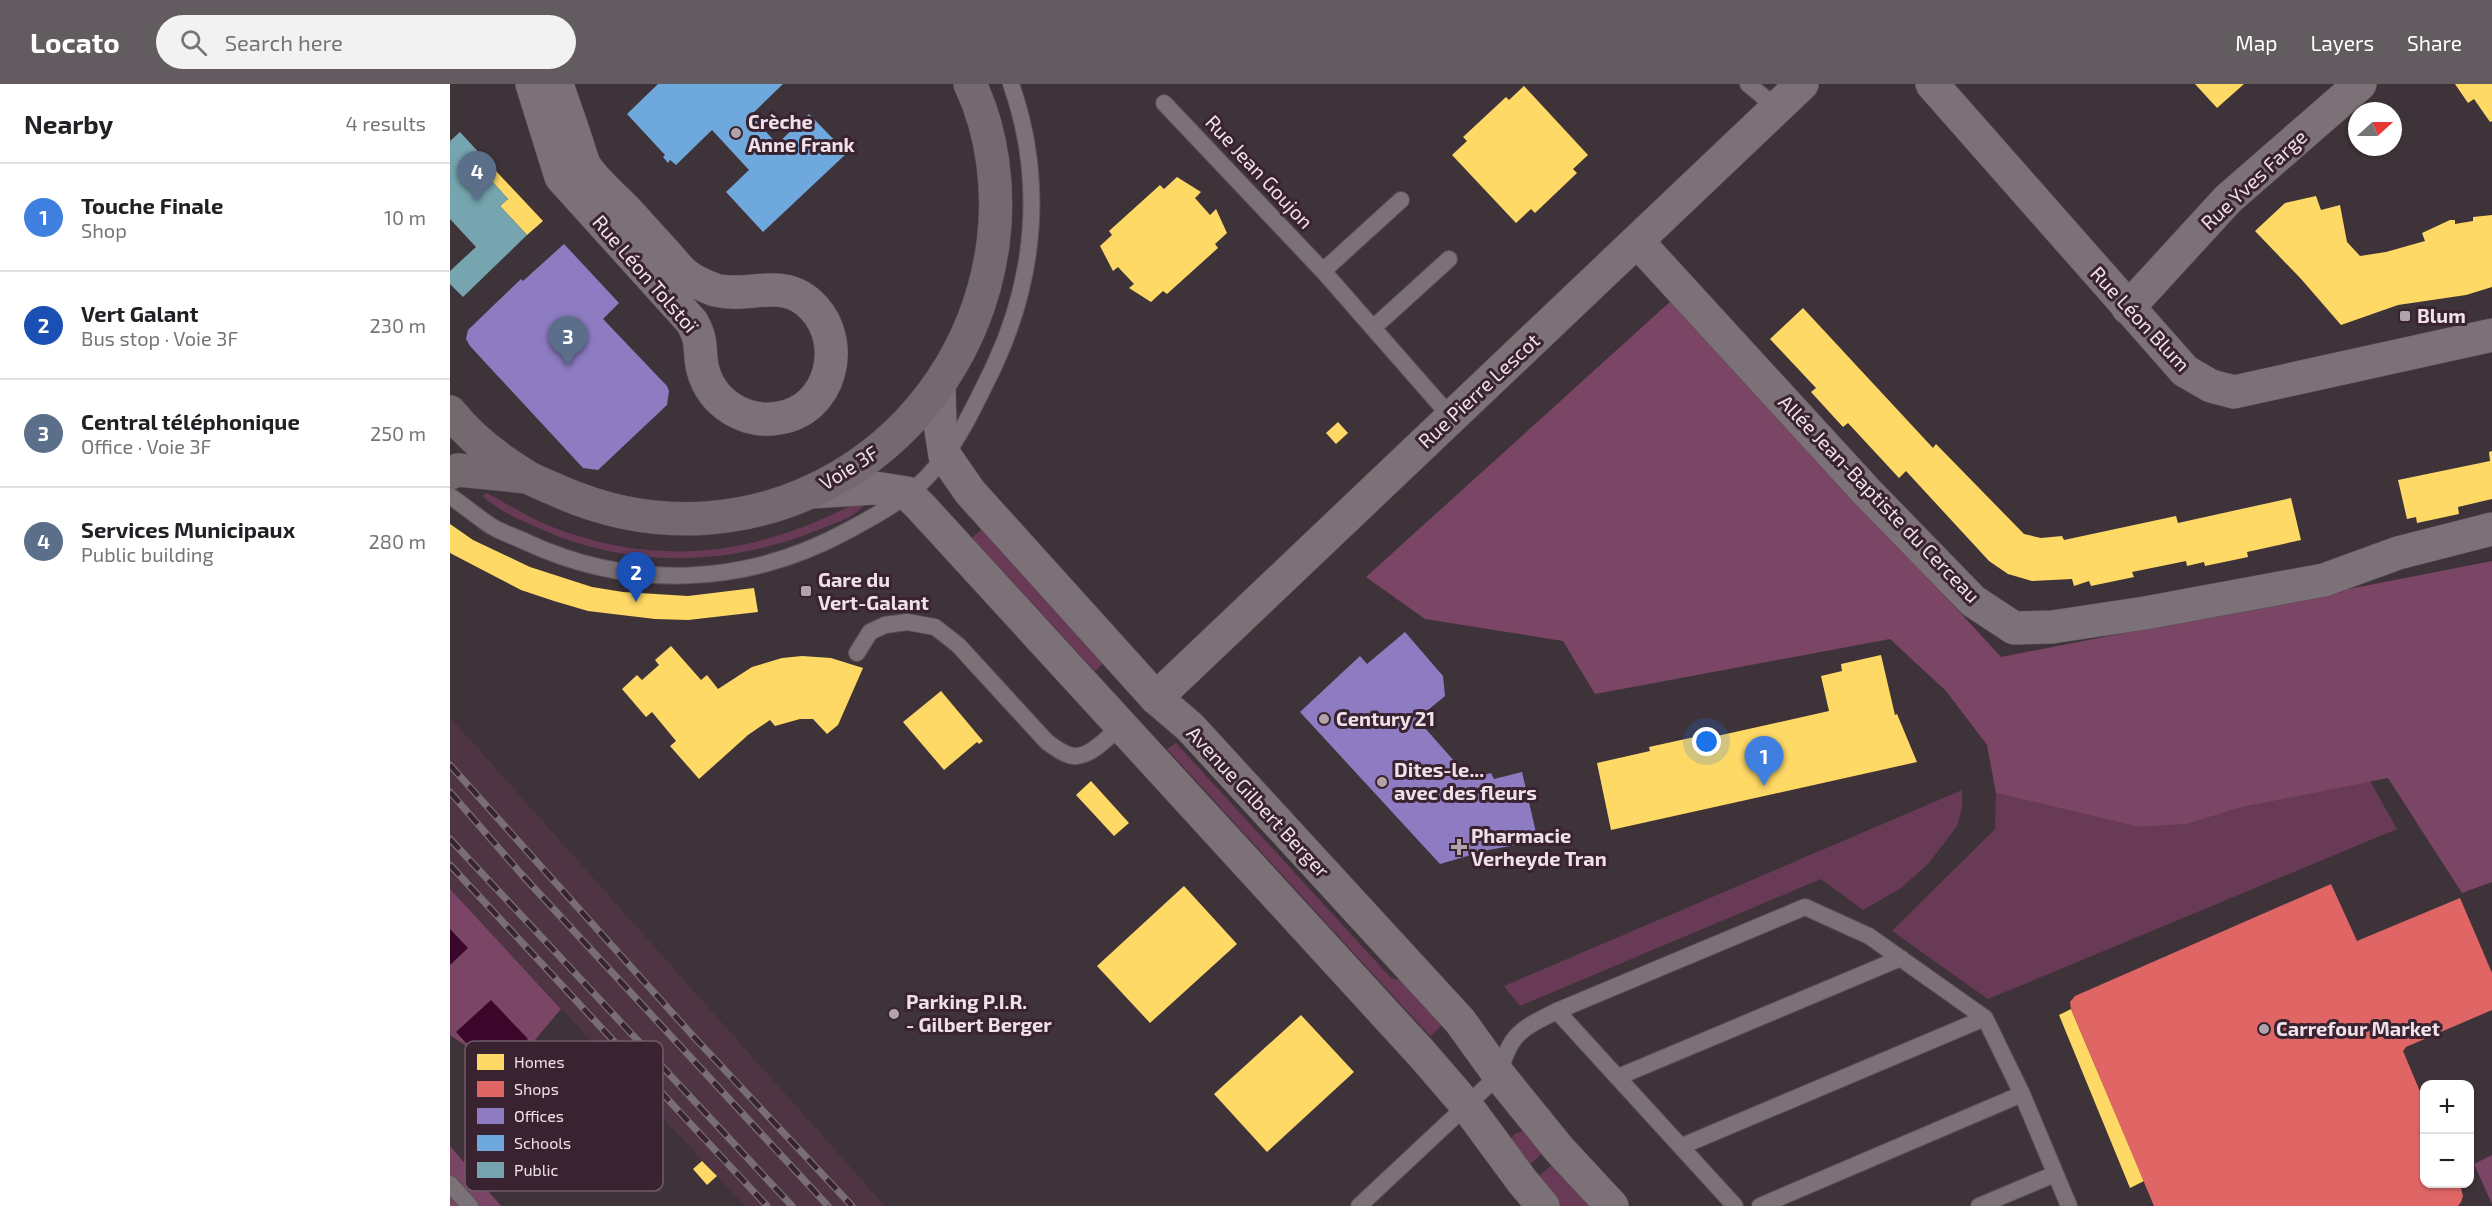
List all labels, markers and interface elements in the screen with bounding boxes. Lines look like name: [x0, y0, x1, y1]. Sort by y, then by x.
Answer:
search box: [156, 15, 576, 69]
text: Locato: [30, 25, 120, 59]
icon: search: [177, 26, 210, 59]
text: Search here: [225, 29, 343, 55]
text: Map: [2235, 30, 2277, 55]
text: Layers: [2310, 30, 2374, 55]
text: Share: [2407, 30, 2462, 55]
north arrow: [2348, 102, 2402, 156]
text: Nearby: [24, 108, 113, 139]
place label: Crèche Anne Frank: [748, 109, 855, 156]
street label: Rue Jean Goujon: [1201, 110, 1318, 233]
text: 4 results: [346, 111, 426, 135]
street label: Rue Yves Farge: [2195, 124, 2311, 235]
marker: Crèche Anne Frank: [729, 126, 743, 140]
pin: 4: [458, 152, 496, 201]
text: Touche Finale: [81, 192, 223, 218]
text: 1: [39, 205, 48, 229]
text: 10 m: [384, 205, 426, 229]
street label: Rue Léon Tolstoï: [588, 210, 704, 338]
text: Shop: [81, 218, 127, 242]
street label: Rue Léon Blum: [2086, 261, 2195, 376]
text: Vert Galant: [81, 300, 199, 326]
place label: Blum: [2417, 303, 2466, 327]
marker: Blum: [2398, 309, 2412, 323]
text: 2: [38, 313, 49, 337]
text: 230 m: [370, 313, 426, 337]
pin: 3: [548, 316, 588, 366]
text: Bus stop · Voie 3F: [81, 326, 238, 350]
street label: Rue Pierre Lescot: [1413, 328, 1544, 453]
street label: Allée Jean-Baptiste du Cerceau: [1774, 389, 1985, 607]
text: Central téléphonique: [81, 408, 300, 434]
text: 3: [38, 421, 49, 445]
text: 250 m: [370, 421, 426, 445]
text: Office · Voie 3F: [81, 434, 211, 458]
street label: Voie 3F: [815, 440, 883, 495]
text: Services Municipaux: [81, 516, 295, 542]
text: 4: [37, 529, 50, 553]
text: 280 m: [369, 529, 426, 553]
text: Public building: [81, 542, 214, 566]
pin: 2: [616, 552, 656, 602]
place label: Gare du Vert-Galant: [818, 567, 929, 614]
marker: Gare du Vert-Galant: [799, 584, 813, 598]
place label: Century 21: [1336, 706, 1435, 731]
marker: Century 21: [1317, 712, 1331, 726]
street label: Avenue Gilbert Berger: [1182, 721, 1335, 882]
your location: [1692, 727, 1721, 756]
pin: 1: [1744, 736, 1784, 786]
place label: Dites-le... avec des fleurs: [1394, 757, 1537, 804]
marker: Dites-le... avec des fleurs: [1375, 775, 1389, 789]
place label: Pharmacie Verheyde Tran: [1471, 823, 1607, 871]
marker: Pharmacie Verheyde Tran: [1452, 840, 1466, 854]
place label: Parking P.I.R. - Gilbert Berger: [906, 989, 1052, 1036]
marker: Parking P.I.R. - Gilbert Berger: [887, 1007, 901, 1021]
place label: Carrefour Market: [2276, 1016, 2440, 1040]
marker: Carrefour Market: [2257, 1022, 2271, 1036]
legend: [465, 1041, 663, 1191]
text: Homes: [514, 1052, 565, 1071]
text: Shops: [514, 1079, 559, 1098]
map controls: [2420, 1080, 2474, 1188]
button: +: [2420, 1080, 2474, 1134]
text: Offices: [514, 1106, 564, 1125]
text: Schools: [514, 1133, 571, 1152]
button: −: [2420, 1134, 2474, 1188]
text: Public: [514, 1160, 558, 1179]

